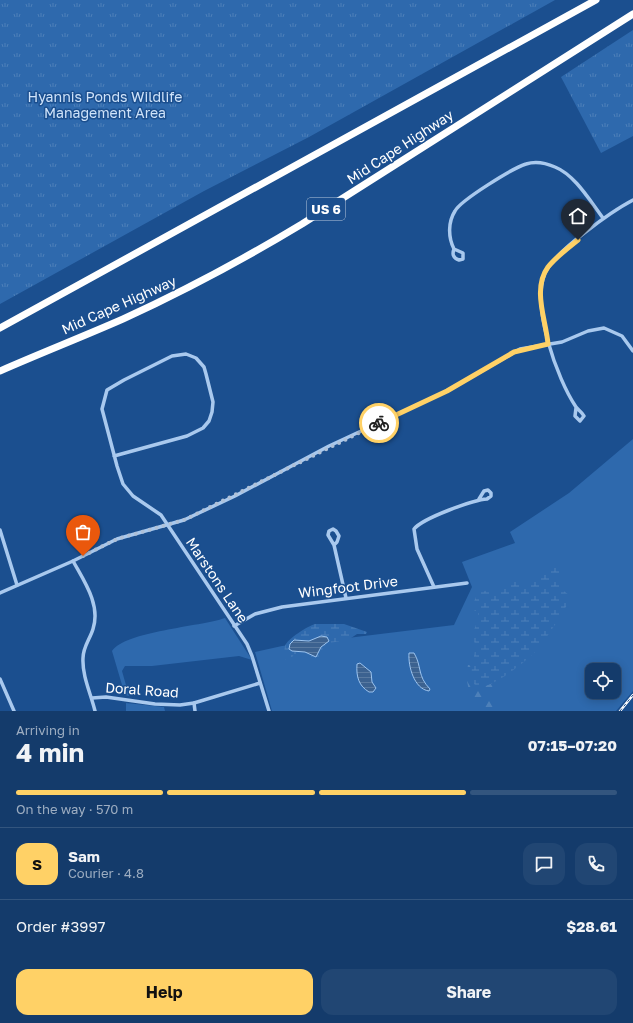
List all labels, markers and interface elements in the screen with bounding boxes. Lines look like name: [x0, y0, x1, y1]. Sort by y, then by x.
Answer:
park label: Hyannis Ponds Wildlife Management Area: [28, 88, 182, 121]
street label: Mid Cape Highway: [343, 106, 456, 187]
road number: US 6: [307, 198, 345, 220]
pin: [561, 199, 595, 240]
icon: home: [567, 205, 589, 227]
street label: Mid Cape Highway: [59, 272, 179, 337]
courier: [359, 403, 399, 443]
icon: bike: [368, 412, 390, 434]
pin: [66, 515, 100, 556]
icon: bag: [72, 521, 94, 543]
street label: Marstons Lane: [183, 534, 252, 626]
street label: Wingfoot Drive: [297, 572, 399, 601]
map controls: [585, 663, 621, 699]
button: locate: [585, 663, 621, 699]
street label: Doral Road: [105, 678, 179, 701]
text: Arriving in: [16, 722, 80, 738]
text: 07:15–07:20: [528, 736, 617, 754]
text: 4 min: [16, 737, 84, 768]
text: On the way · 570 m: [16, 801, 133, 817]
button: chat: [523, 843, 565, 885]
button: phone: [575, 843, 617, 885]
text: Sam: [68, 847, 100, 865]
text: S: [32, 855, 42, 873]
text: Courier · 4.8: [68, 865, 144, 881]
text: Order #3997: [16, 917, 105, 935]
text: $28.61: [566, 917, 617, 935]
button: Help: [16, 969, 313, 1015]
button: Share: [321, 969, 617, 1015]

